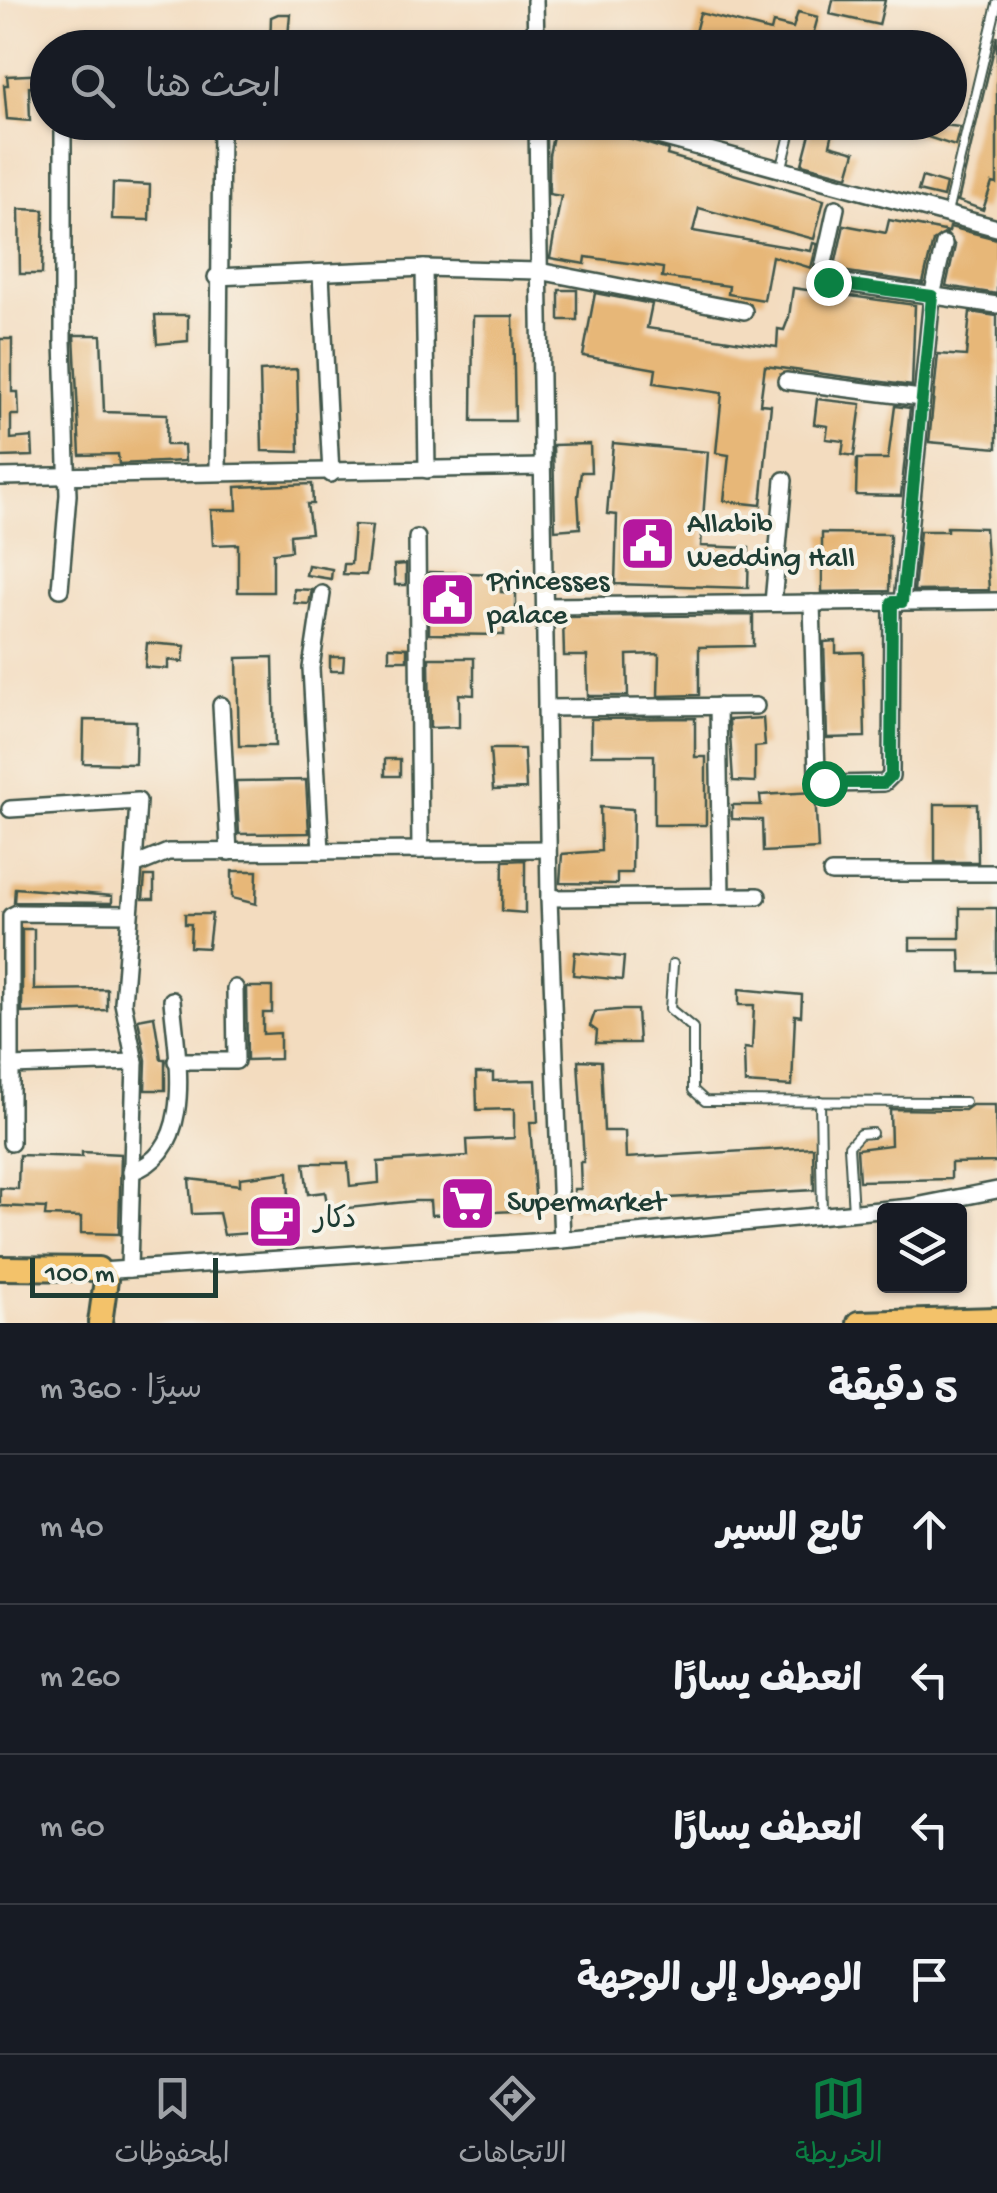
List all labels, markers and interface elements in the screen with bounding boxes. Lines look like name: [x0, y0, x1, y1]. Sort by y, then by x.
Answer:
search box: [30, 30, 967, 140]
icon: search: [65, 58, 120, 113]
text: ابحث هنا: [145, 67, 281, 111]
route end: [806, 260, 852, 306]
place label: Allabib Wedding Hall: [687, 509, 855, 578]
public building icon: Allabib Wedding Hall: [618, 513, 678, 573]
place label: Princesses palace: [486, 566, 610, 635]
public building icon: Princesses palace: [418, 570, 478, 630]
route start: [802, 761, 848, 807]
supermarket icon: Supermarket: [438, 1174, 498, 1234]
place label: Supermarket: [507, 1187, 668, 1222]
cafe icon: دكار: [245, 1191, 305, 1251]
map controls: [877, 1203, 967, 1293]
button: layers: [877, 1203, 967, 1293]
place label: دكار: [311, 1204, 357, 1239]
scale bar: [30, 1253, 218, 1298]
text: 100 m: [45, 1259, 115, 1292]
text: 5 دقيقة: [828, 1368, 957, 1417]
text: سيرًا · 360 m: [40, 1372, 202, 1410]
icon: ahead: [902, 1502, 957, 1557]
text: 40 m: [40, 1510, 104, 1548]
text: تابع السير: [718, 1511, 862, 1555]
icon: left: [902, 1652, 957, 1707]
text: 260 m: [40, 1660, 120, 1698]
text: انعطف يسارًا: [673, 1661, 862, 1705]
icon: left: [902, 1802, 957, 1857]
text: 60 m: [40, 1810, 105, 1848]
text: انعطف يسارًا: [673, 1811, 862, 1855]
icon: arrive: [902, 1952, 957, 2007]
text: الوصول إلى الوجهة: [577, 1961, 862, 2005]
tab: المحفوظات: [114, 2071, 230, 2177]
tab: الاتجاهات: [458, 2071, 567, 2177]
tab: الخريطة: [795, 2071, 883, 2177]

